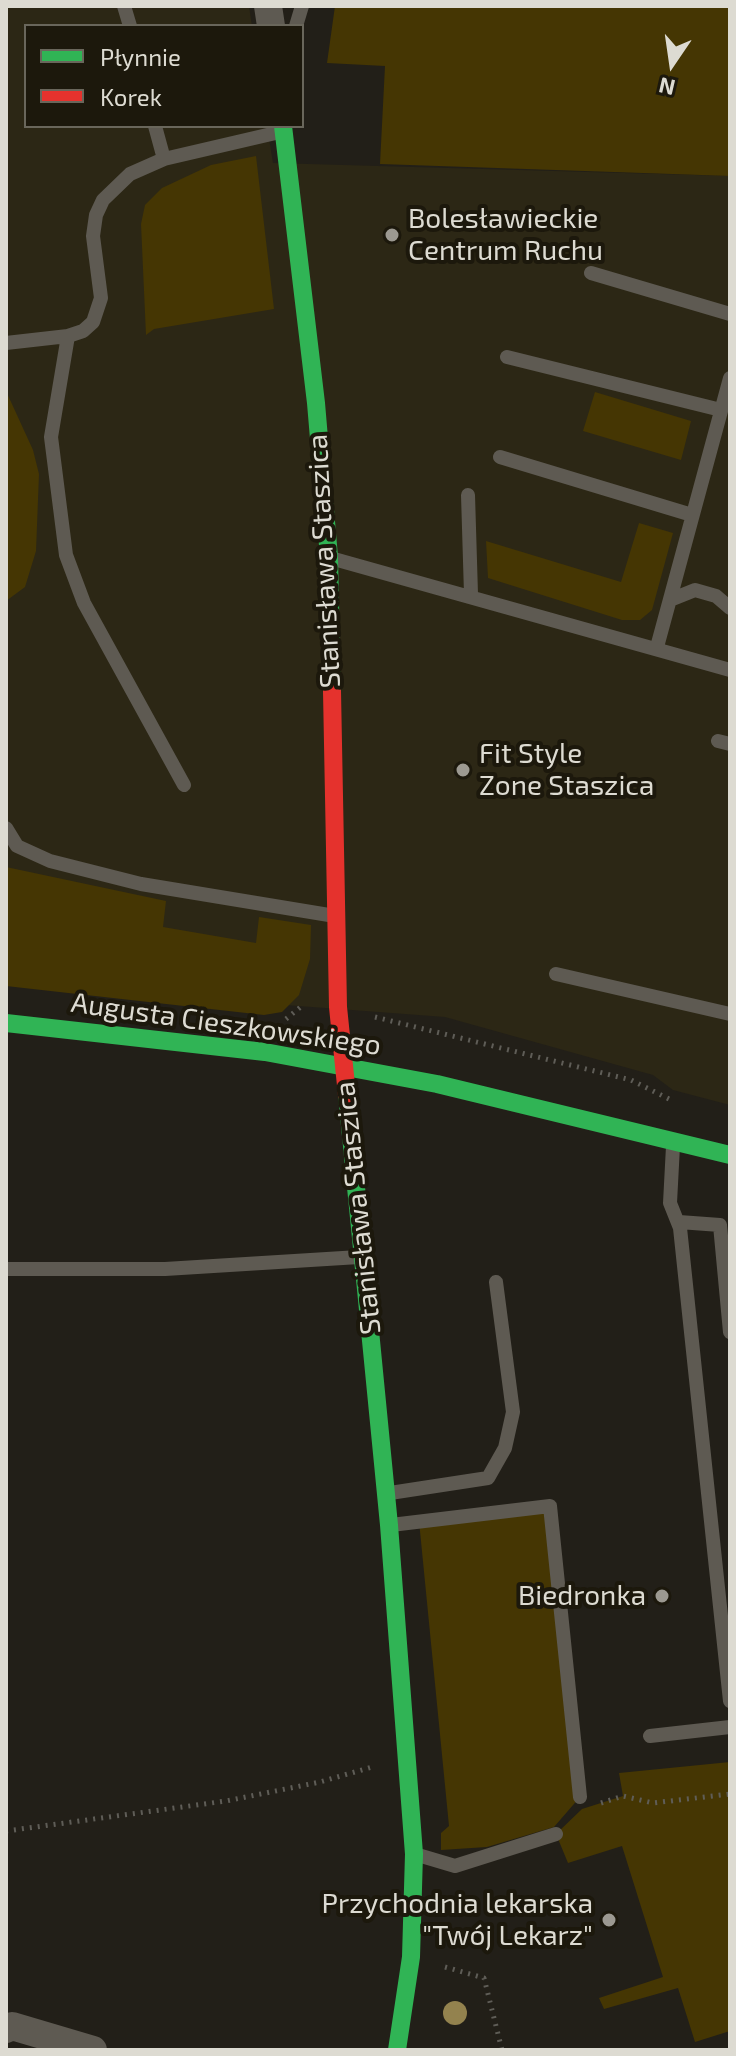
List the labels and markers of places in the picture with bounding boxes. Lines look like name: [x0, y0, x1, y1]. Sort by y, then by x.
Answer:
place label: Bolesławieckie Centrum Ruchu: [408, 202, 603, 268]
marker: Bolesławieckie Centrum Ruchu: [383, 226, 401, 244]
place label: Fit Style Zone Staszica: [479, 737, 654, 803]
marker: Fit Style Zone Staszica: [454, 761, 472, 779]
place label: Biedronka: [518, 1579, 646, 1613]
marker: Biedronka: [653, 1587, 671, 1605]
place label: Przychodnia lekarska "Twój Lekarz": [322, 1887, 593, 1953]
marker: Przychodnia lekarska "Twój Lekarz": [600, 1911, 618, 1929]

